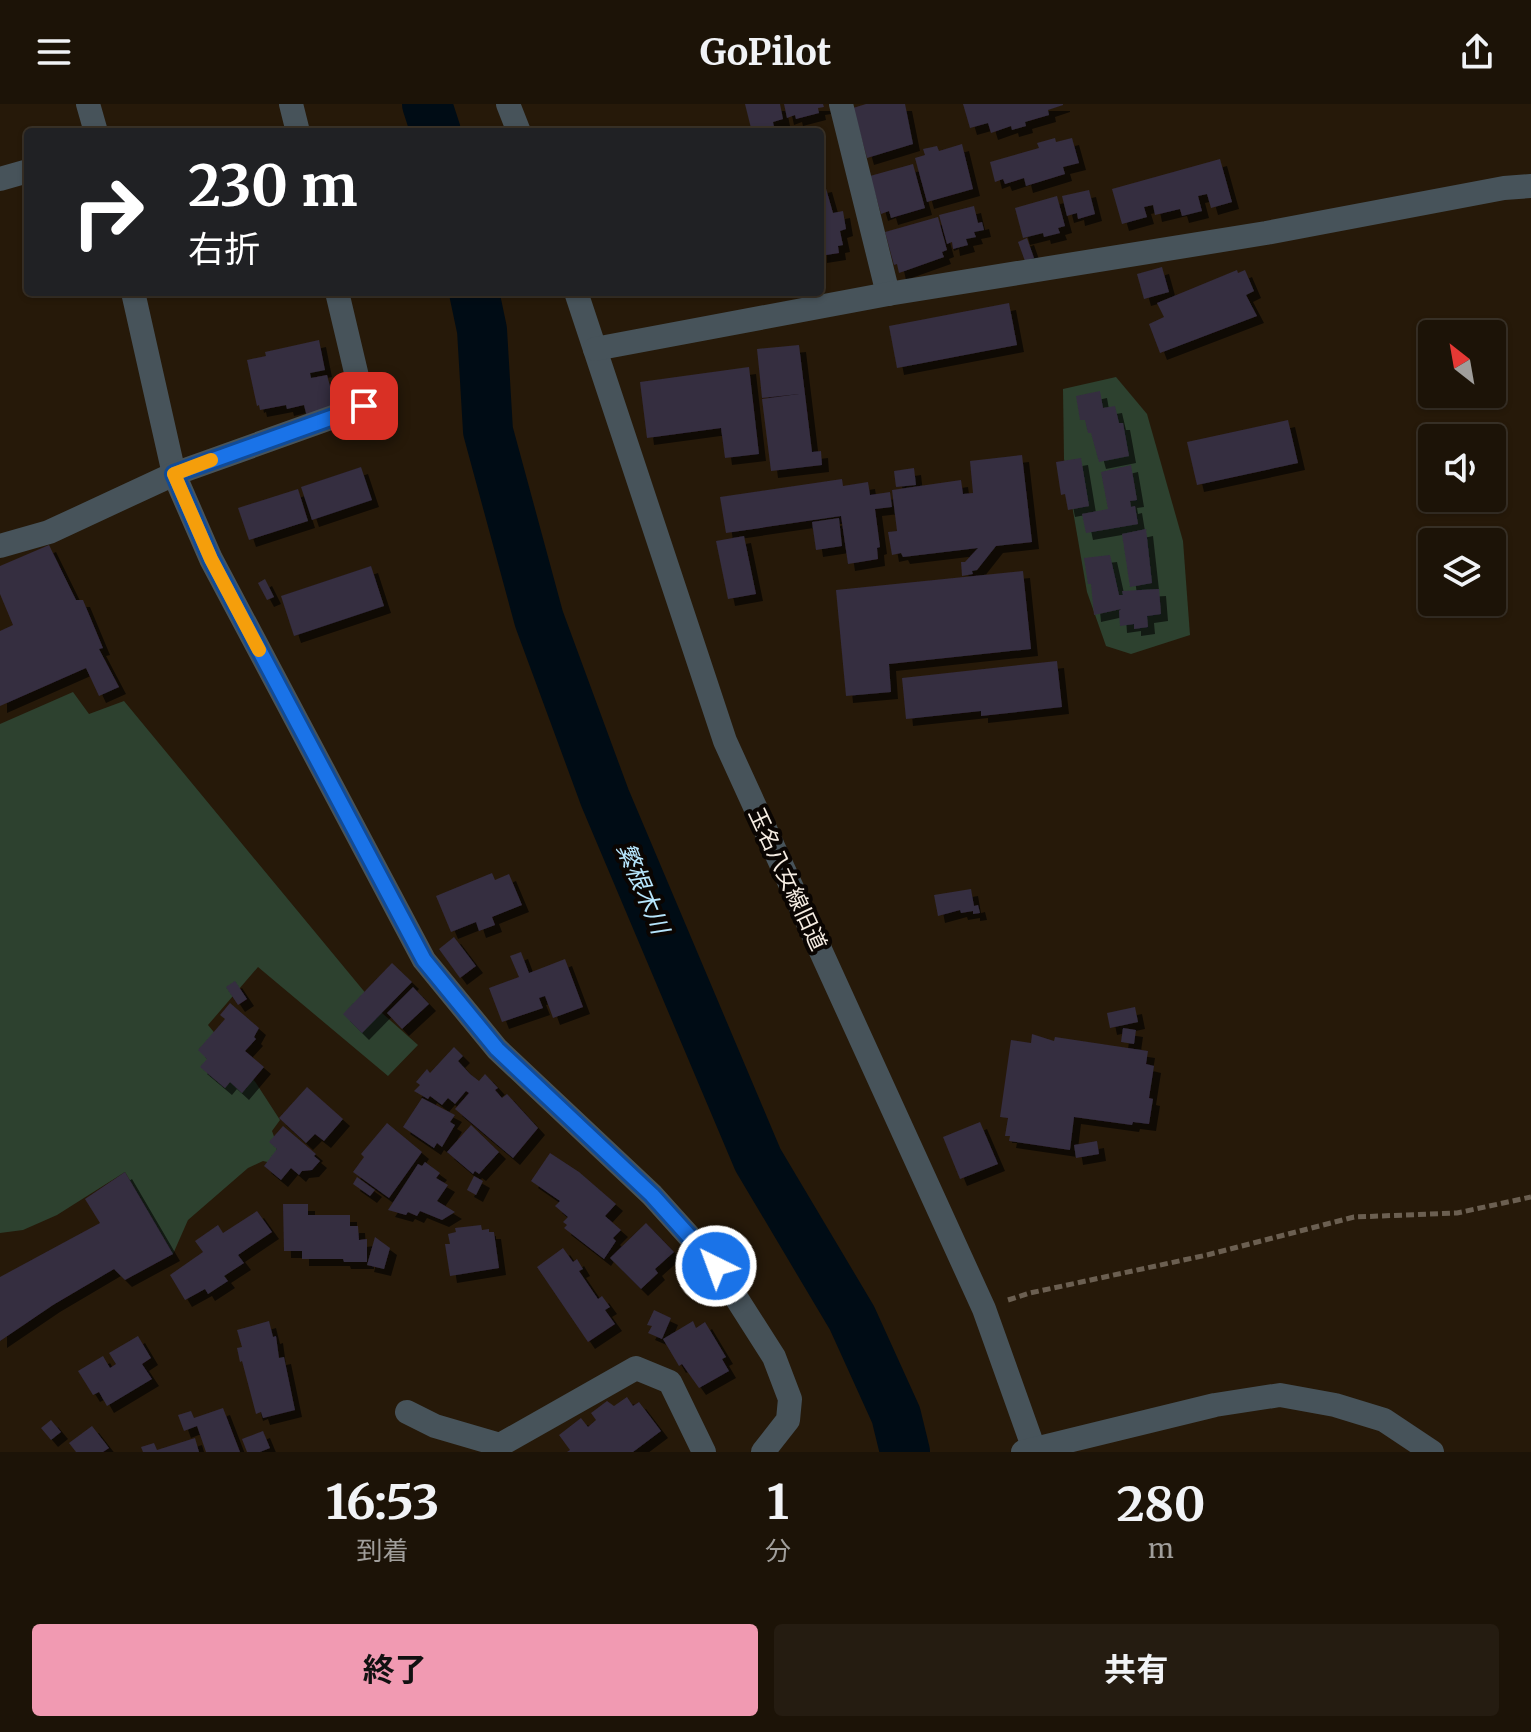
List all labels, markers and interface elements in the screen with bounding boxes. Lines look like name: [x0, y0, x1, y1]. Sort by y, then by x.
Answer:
icon: menu: [32, 30, 76, 74]
text: GoPilot: [700, 30, 831, 75]
icon: share: [1455, 30, 1499, 74]
text: 230 m: [188, 151, 358, 221]
icon: right: [56, 160, 160, 264]
text: 右折: [188, 227, 260, 272]
north arrow: [1418, 320, 1506, 408]
map controls: [1418, 320, 1506, 616]
pin: [330, 372, 398, 440]
icon: arrive: [342, 384, 386, 428]
button: sound: [1418, 424, 1506, 512]
button: layers: [1418, 528, 1506, 616]
street label: 玉名八女線旧道: [743, 803, 833, 955]
water label: 繁根木川: [610, 838, 677, 941]
position arrow: [674, 1224, 758, 1308]
text: 16:53: [325, 1472, 440, 1532]
text: 1: [767, 1472, 789, 1532]
text: 280: [1116, 1474, 1206, 1534]
text: m: [1148, 1532, 1174, 1565]
text: 到着: [356, 1534, 408, 1567]
text: 分: [765, 1534, 791, 1567]
button: 終了: [32, 1624, 758, 1716]
button: 共有: [774, 1624, 1499, 1716]

